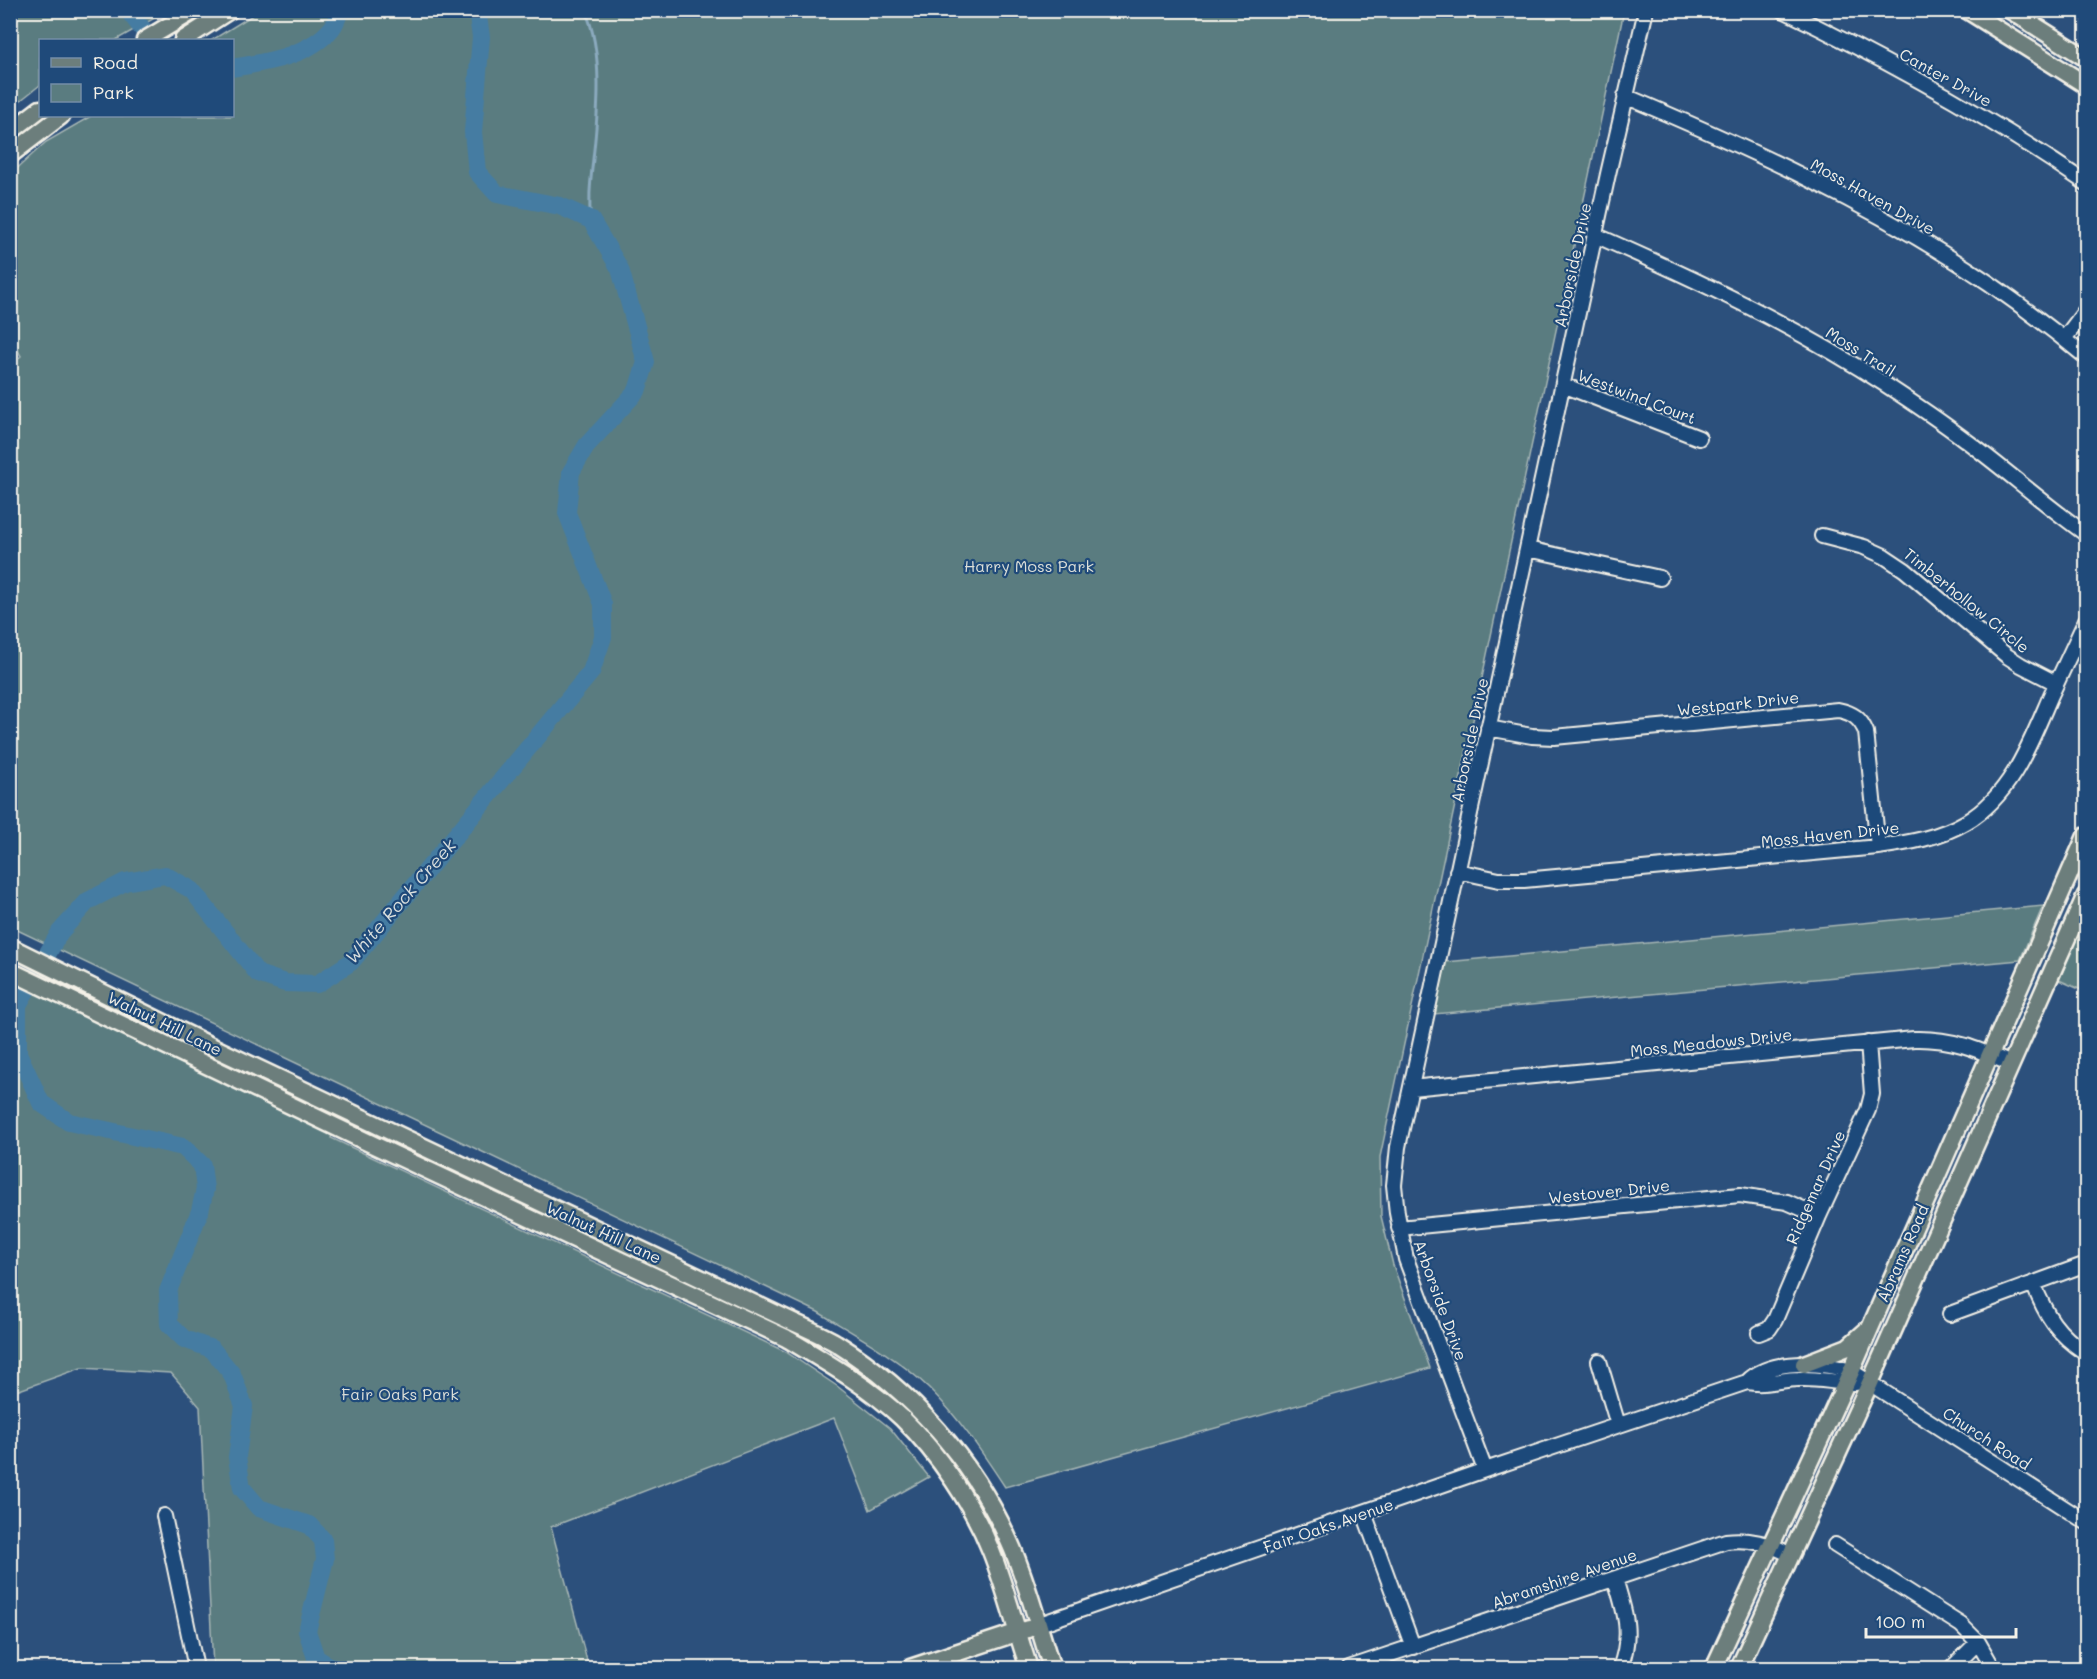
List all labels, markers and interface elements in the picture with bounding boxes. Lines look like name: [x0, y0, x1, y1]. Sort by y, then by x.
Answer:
legend: [39, 39, 234, 117]
street label: Canter Drive: [1896, 43, 1996, 111]
text: Road: [93, 50, 138, 74]
text: Park: [93, 80, 134, 104]
street label: Moss Haven Drive: [1807, 153, 1939, 239]
street label: Arborside Drive: [1549, 201, 1595, 329]
street label: Moss Trail: [1822, 321, 1900, 381]
street label: Westwind Court: [1575, 364, 1699, 428]
street label: Timberhollow Circle: [1900, 543, 2034, 657]
park label: Harry Moss Park: [964, 555, 1094, 576]
street label: Arborside Drive: [1446, 676, 1492, 804]
street label: Westpark Drive: [1676, 686, 1800, 720]
street label: Moss Haven Drive: [1760, 816, 1900, 852]
water label: White Rock Creek: [339, 833, 461, 969]
street label: Walnut Hill Lane: [104, 986, 226, 1060]
street label: Moss Meadows Drive: [1629, 1023, 1793, 1061]
street label: Ridgemar Drive: [1780, 1127, 1850, 1247]
street label: Westover Drive: [1547, 1174, 1671, 1208]
street label: Walnut Hill Lane: [543, 1196, 665, 1268]
street label: Abrams Road: [1871, 1201, 1933, 1305]
street label: Arborside Drive: [1409, 1237, 1473, 1363]
park label: Fair Oaks Park: [341, 1383, 459, 1404]
street label: Church Road: [1939, 1402, 2035, 1474]
street label: Fair Oaks Avenue: [1260, 1493, 1396, 1557]
street label: Abramshire Avenue: [1489, 1543, 1639, 1613]
scale bar: [1866, 1601, 2016, 1639]
text: 100 m: [1875, 1609, 1925, 1633]

